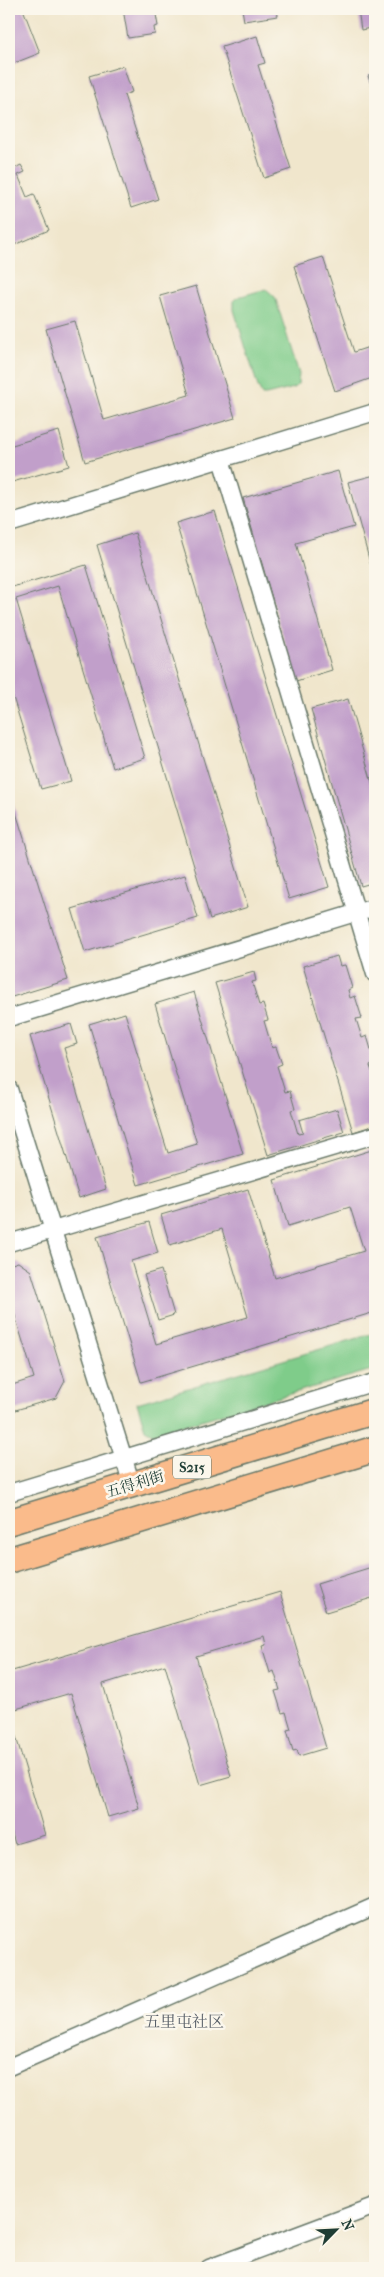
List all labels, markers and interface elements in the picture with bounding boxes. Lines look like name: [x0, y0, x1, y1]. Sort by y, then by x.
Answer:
road number: S215: [173, 1455, 211, 1478]
street label: 五得利街: [104, 1467, 166, 1501]
district label: 五里屯社区: [144, 2012, 224, 2031]
north arrow: [312, 2204, 362, 2254]
text: N: [337, 2217, 357, 2234]

